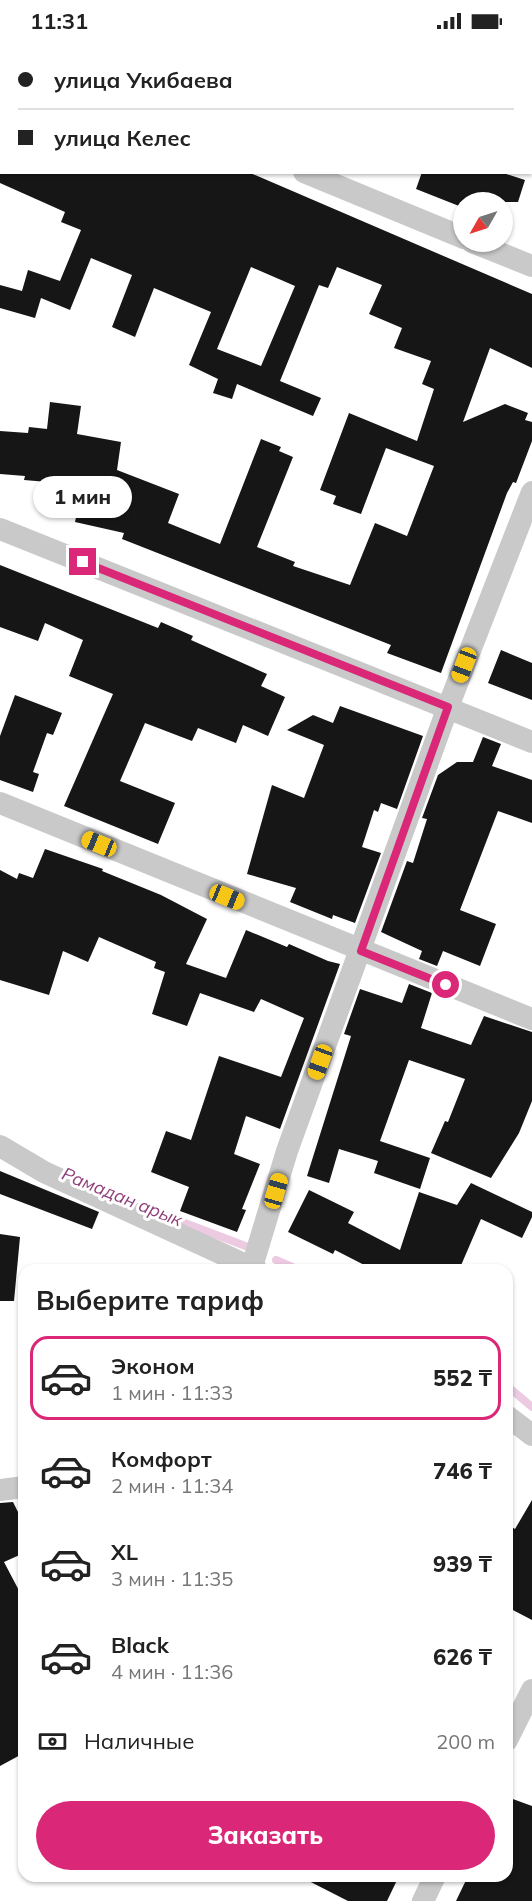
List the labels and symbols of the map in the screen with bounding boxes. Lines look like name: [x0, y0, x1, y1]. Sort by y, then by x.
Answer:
north arrow: [453, 192, 513, 252]
callout: 1 мин: [34, 475, 132, 517]
route end: [69, 548, 96, 575]
car: [449, 645, 479, 685]
car: [79, 829, 119, 859]
car: [207, 882, 247, 912]
route start: [432, 971, 459, 998]
car: [305, 1042, 335, 1082]
water label: Рамадан арык: [59, 1162, 186, 1231]
car: [262, 1171, 290, 1211]

